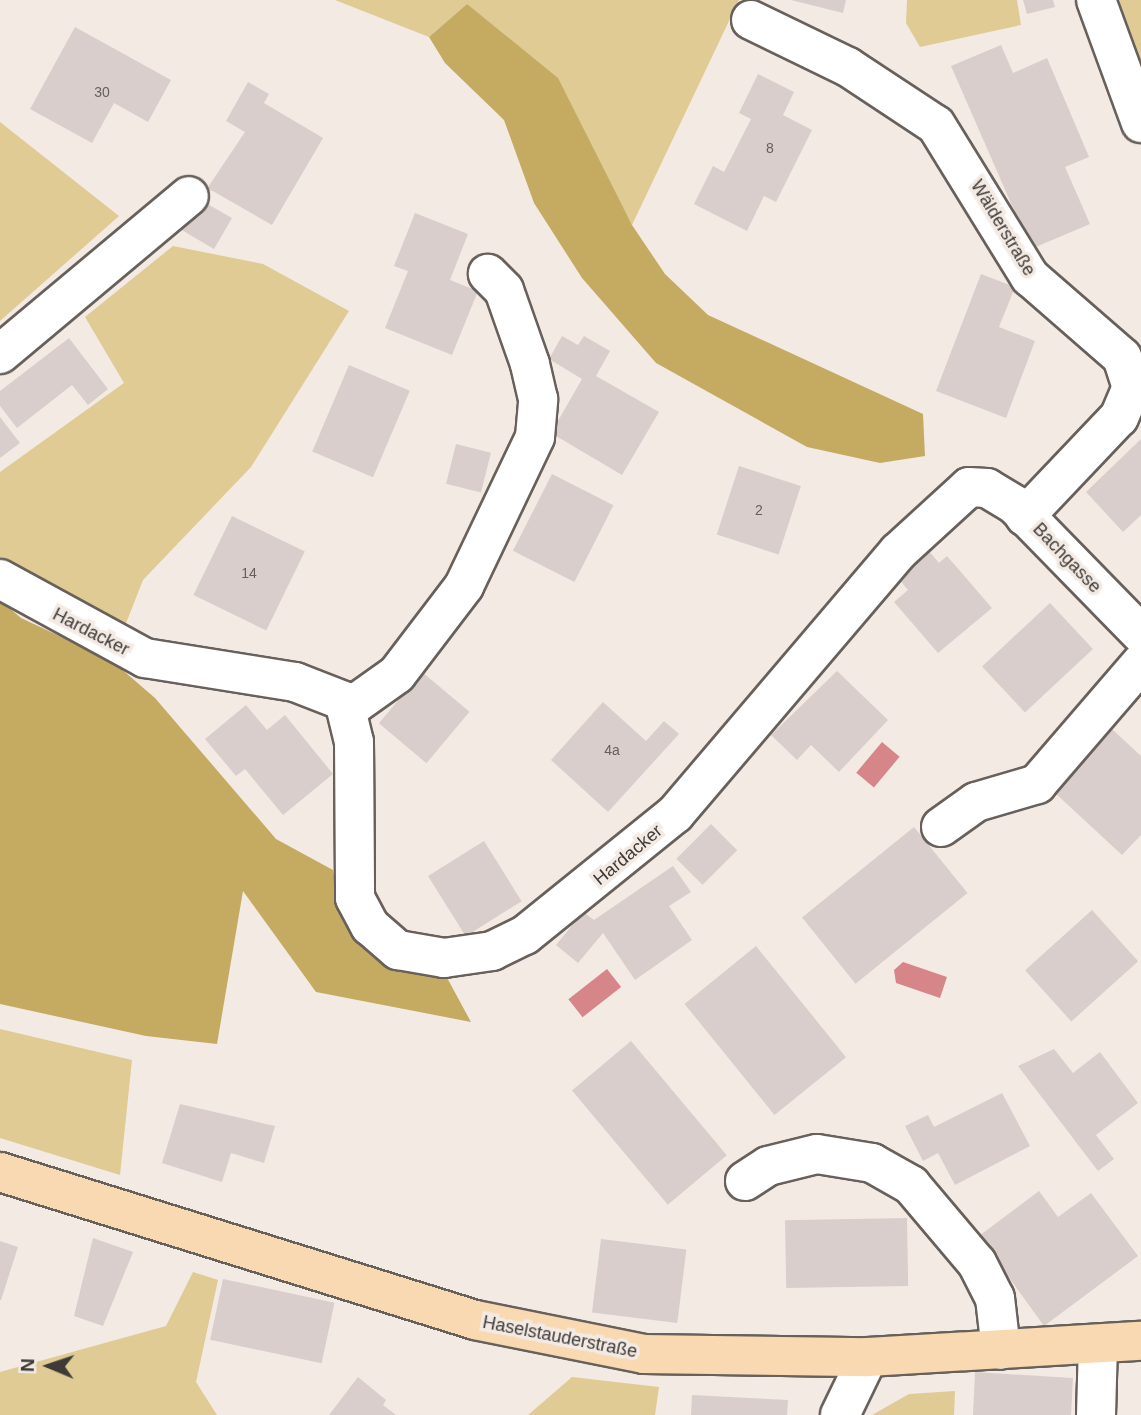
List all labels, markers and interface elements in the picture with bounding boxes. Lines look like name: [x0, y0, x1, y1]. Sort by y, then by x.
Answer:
house number: 30: [94, 84, 110, 100]
house number: 8: [766, 140, 774, 156]
street label: Wälderstraße: [966, 176, 1040, 280]
house number: 2: [755, 502, 763, 518]
street label: Bachgasse: [1028, 518, 1106, 598]
house number: 14: [241, 565, 257, 581]
street label: Hardacker: [49, 604, 133, 660]
house number: 4a: [604, 742, 620, 758]
street label: Hardacker: [589, 820, 667, 890]
street label: Haselstauderstraße: [481, 1311, 639, 1363]
north arrow: [14, 1331, 84, 1401]
text: N: [17, 1358, 38, 1372]

